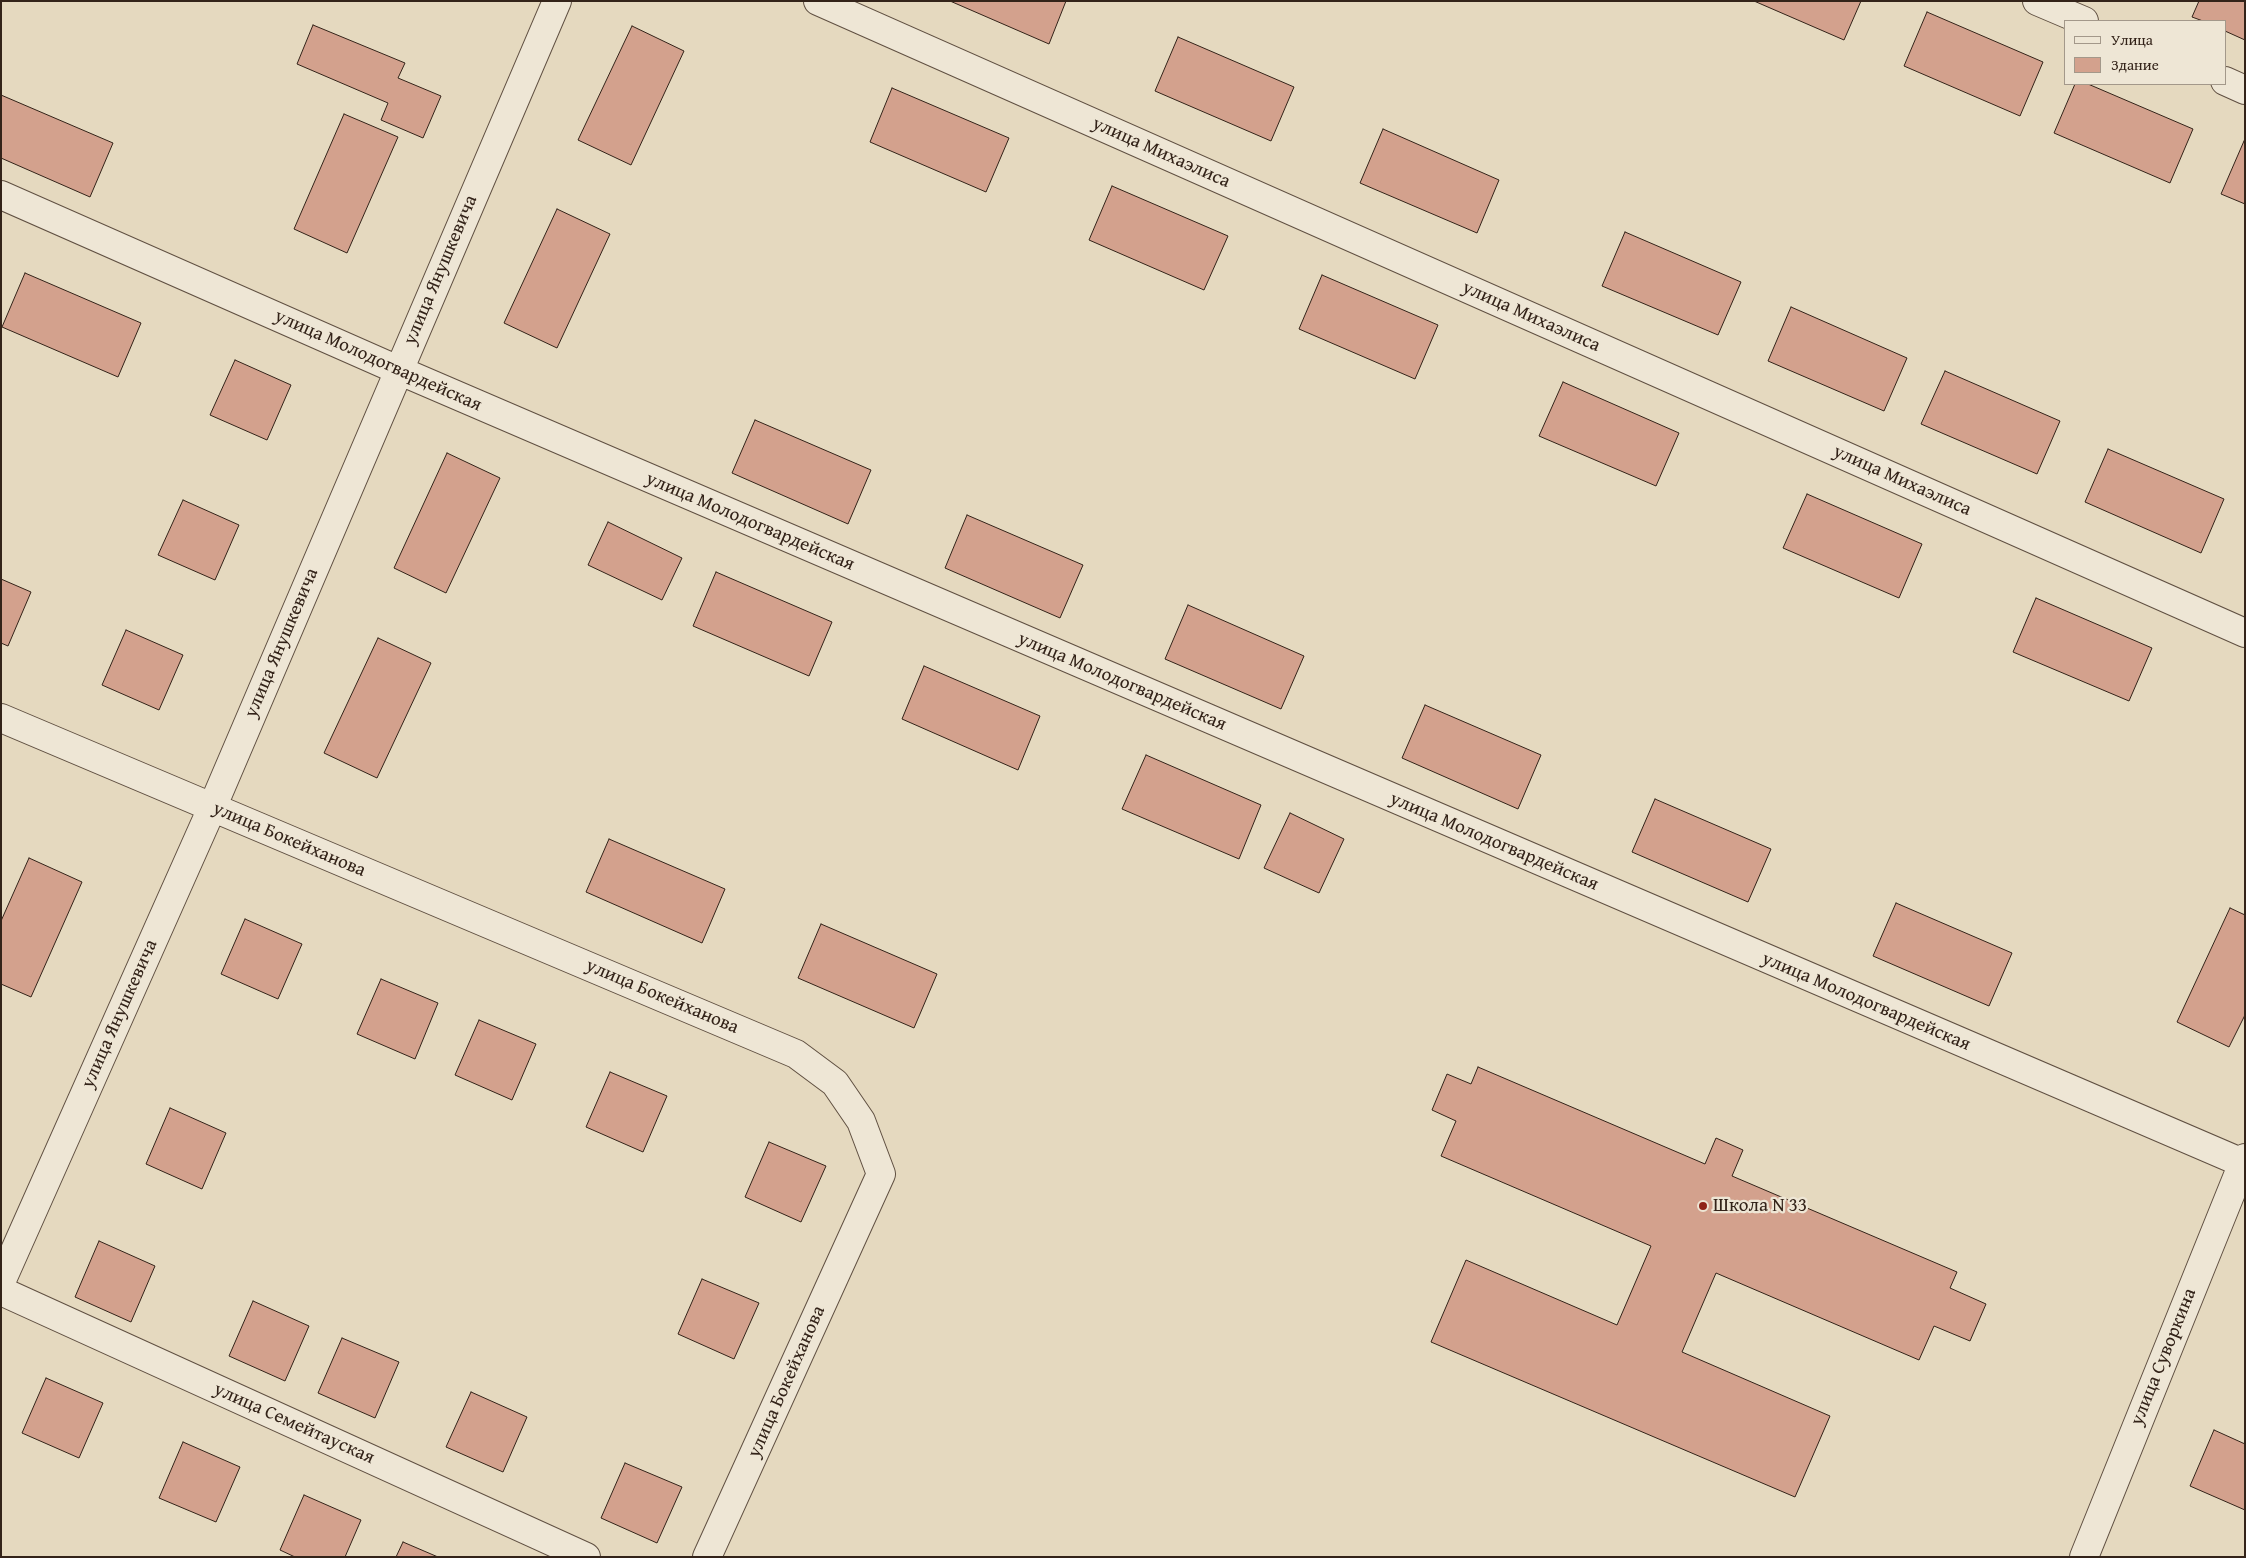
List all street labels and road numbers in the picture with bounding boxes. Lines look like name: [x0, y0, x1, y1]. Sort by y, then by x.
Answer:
street label: улица Михаэлиса: [1089, 112, 1233, 194]
street label: улица Янушкевича: [399, 192, 483, 348]
street label: улица Михаэлиса: [1459, 276, 1603, 358]
street label: улица Молодогвардейская: [271, 305, 485, 417]
street label: улица Михаэлиса: [1830, 440, 1974, 522]
street label: улица Молодогвардейская: [642, 468, 858, 576]
street label: улица Янушкевича: [240, 565, 324, 721]
street label: улица Молодогвардейская: [1014, 628, 1230, 736]
street label: улица Молодогвардейская: [1386, 788, 1602, 896]
street label: улица Бокейханова: [209, 797, 369, 883]
street label: улица Янушкевича: [77, 936, 163, 1092]
street label: улица Молодогвардейская: [1758, 948, 1974, 1056]
street label: улица Бокейханова: [582, 954, 742, 1040]
street label: улица Суворкина: [2126, 1285, 2202, 1429]
street label: улица Бокейханова: [743, 1303, 831, 1461]
street label: улица Семейтауская: [210, 1378, 378, 1470]

